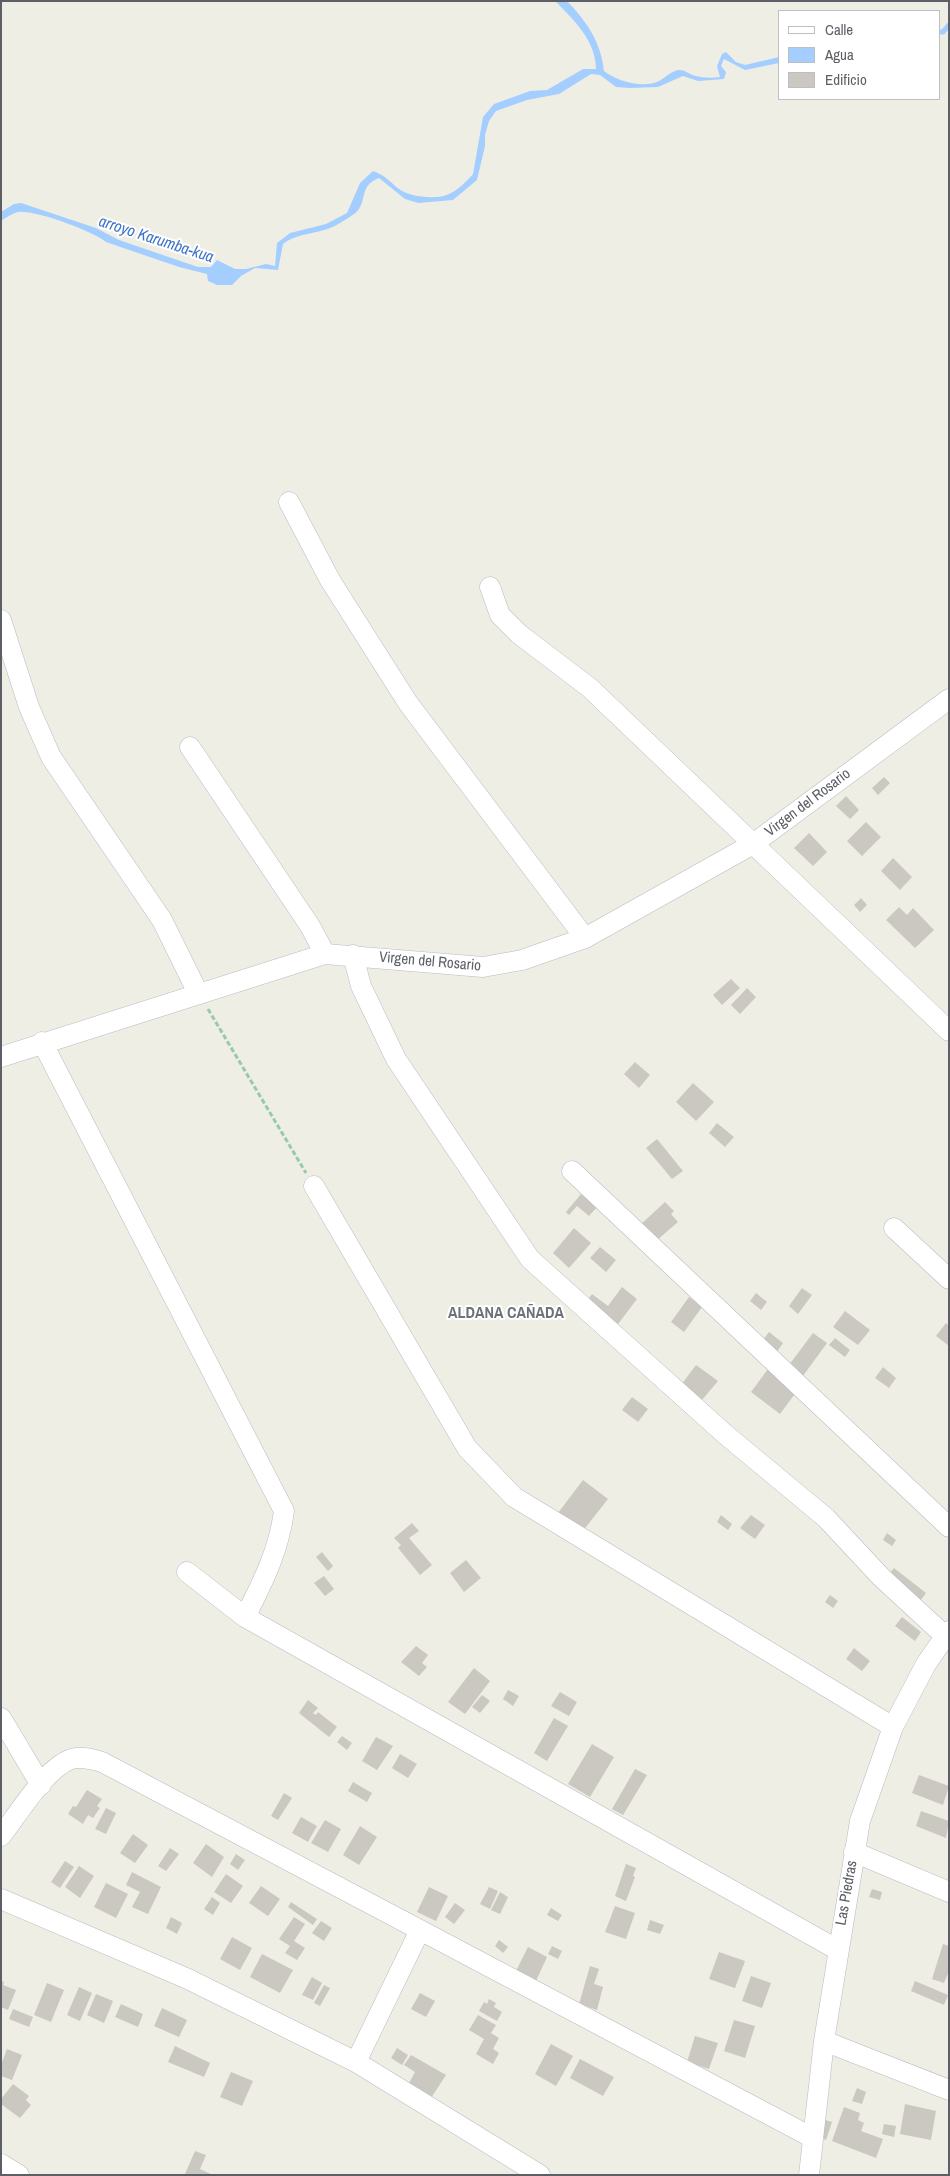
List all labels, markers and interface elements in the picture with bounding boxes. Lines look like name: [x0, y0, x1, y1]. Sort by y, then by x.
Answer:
legend: [778, 10, 940, 100]
text: Calle: [825, 19, 853, 40]
text: Agua: [825, 44, 854, 65]
text: Edificio: [825, 69, 867, 90]
water label: arroyo Karumba-kua: [96, 212, 216, 268]
street label: Virgen del Rosario: [762, 765, 854, 841]
street label: Virgen del Rosario: [378, 949, 482, 975]
district label: ALDANA CAÑADA: [448, 1304, 564, 1324]
street label: Las Piedras: [832, 1859, 862, 1927]

